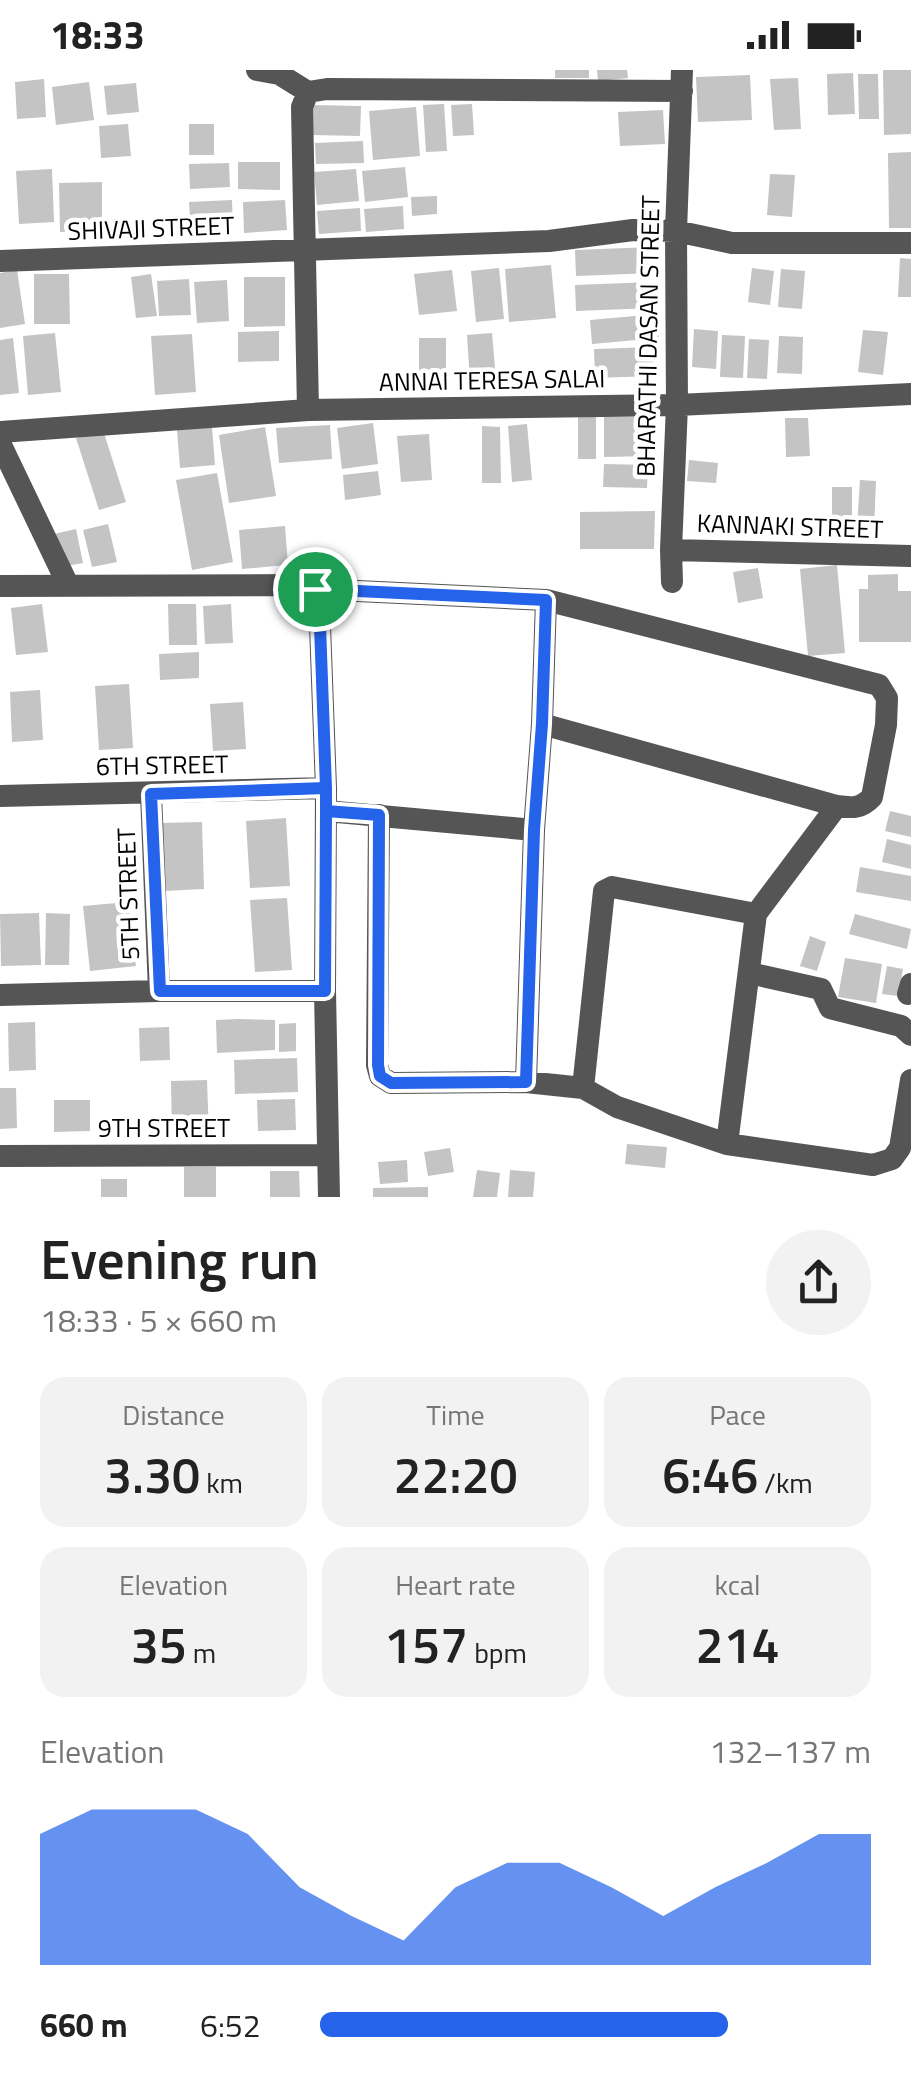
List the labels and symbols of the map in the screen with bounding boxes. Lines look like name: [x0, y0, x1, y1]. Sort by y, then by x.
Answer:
street label: BHARATHI DASAN STREET: [627, 195, 669, 477]
street label: SHIVAJI STREET: [67, 206, 235, 250]
street label: ANNAI TERESA SALAI: [379, 359, 605, 401]
street label: KANNAKI STREET: [696, 504, 884, 548]
pin: [273, 547, 358, 632]
street label: 6TH STREET: [95, 745, 229, 785]
street label: 5TH STREET: [107, 827, 149, 961]
street label: 9TH STREET: [98, 1109, 230, 1147]

